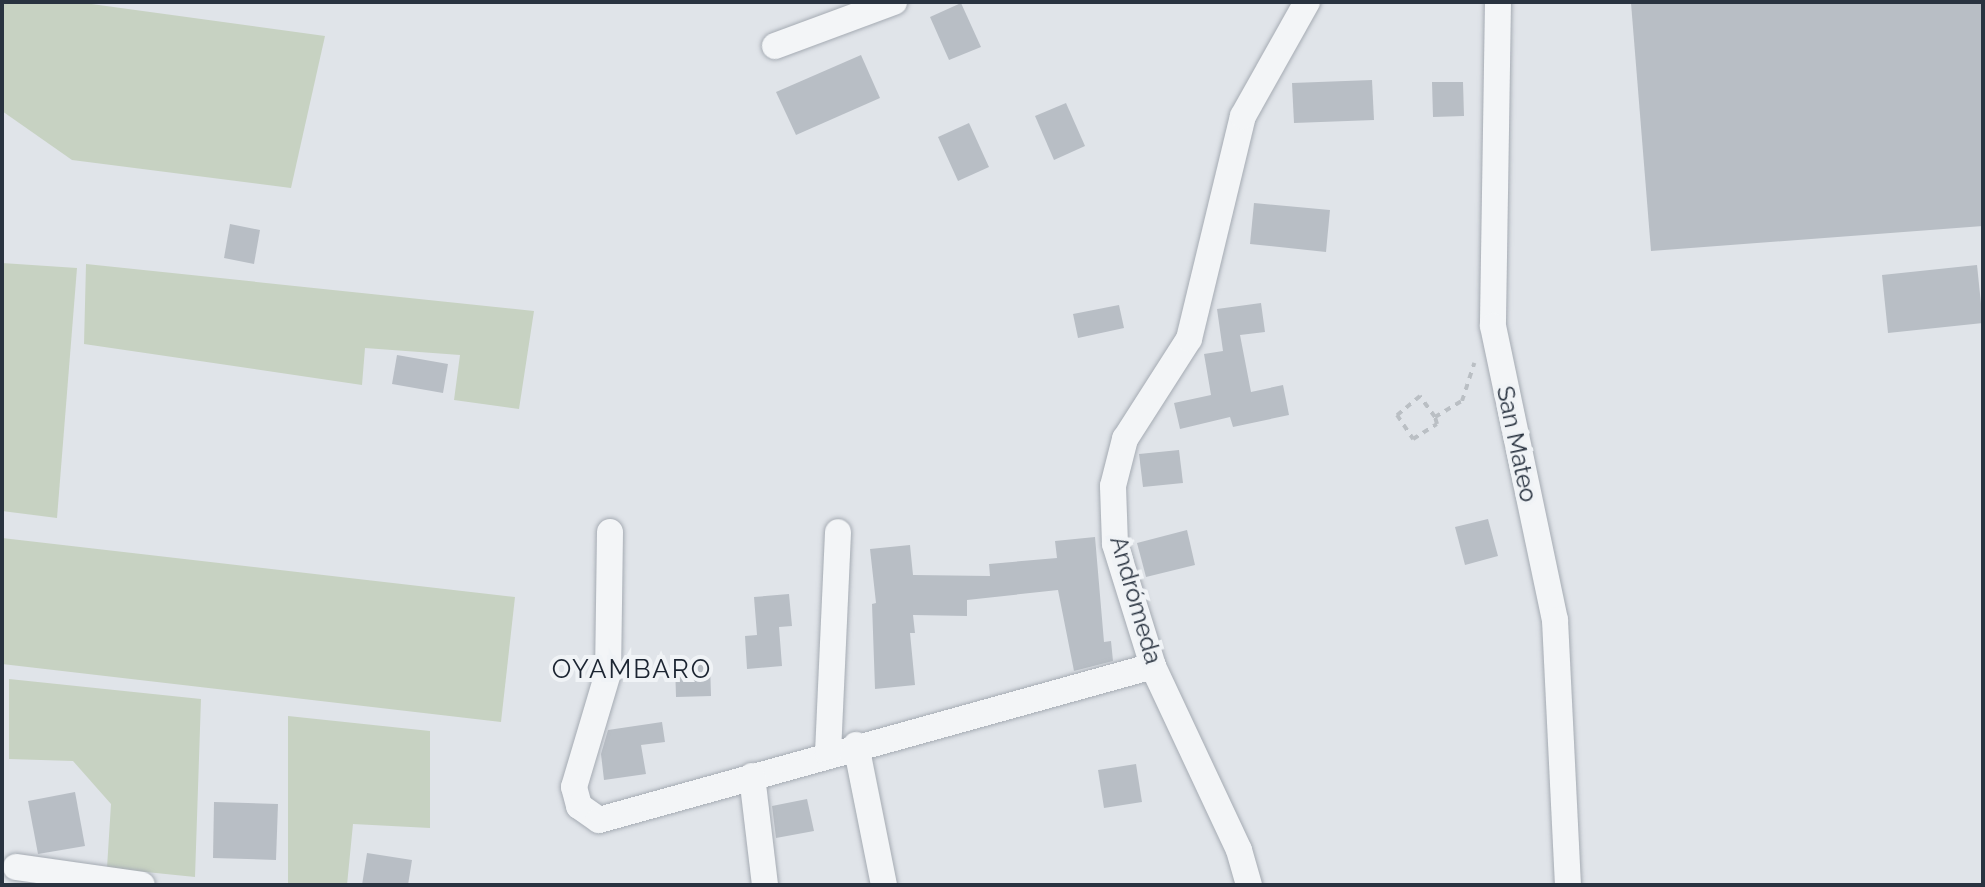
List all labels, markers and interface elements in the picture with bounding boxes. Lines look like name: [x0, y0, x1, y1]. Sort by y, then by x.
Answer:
street label: San Mateo: [1491, 383, 1543, 505]
street label: Andrómeda: [1104, 533, 1168, 667]
district label: OYAMBARO: [552, 654, 712, 686]

